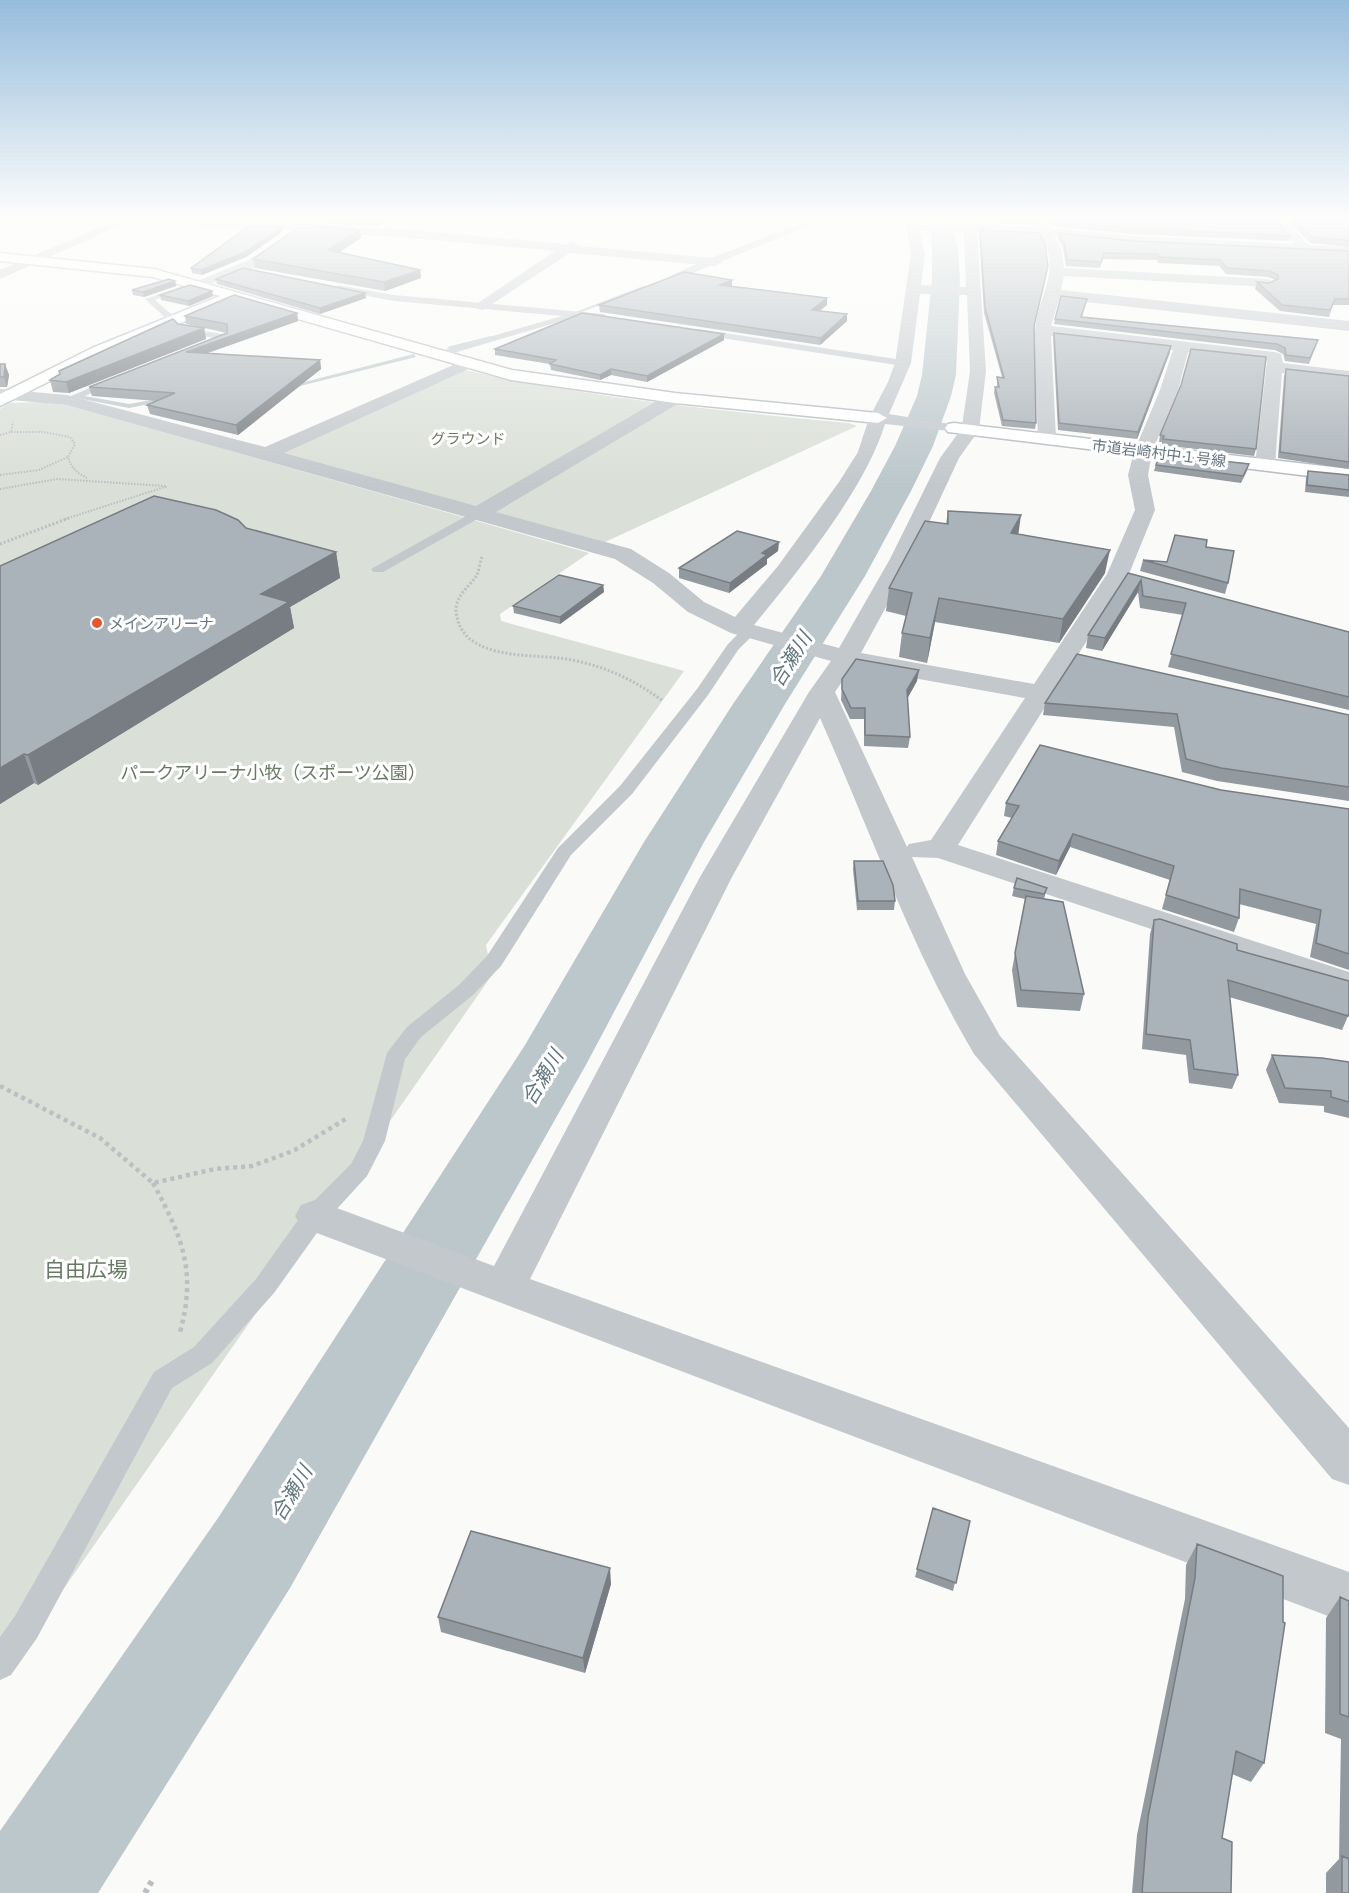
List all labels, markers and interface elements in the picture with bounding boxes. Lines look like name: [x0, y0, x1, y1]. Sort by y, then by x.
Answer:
park label: グラウンド: [430, 429, 506, 448]
street label: 市道岩崎村中１号線: [1091, 435, 1227, 471]
place label: メインアリーナ: [109, 614, 214, 633]
marker: メインアリーナ: [90, 616, 104, 630]
water label: 合瀬川: [764, 625, 818, 691]
park label: パークアリーナ小牧（スポーツ公園）: [120, 761, 426, 784]
water label: 合瀬川: [516, 1043, 569, 1109]
park label: 自由広場: [44, 1256, 128, 1282]
water label: 合瀬川: [265, 1459, 318, 1525]

